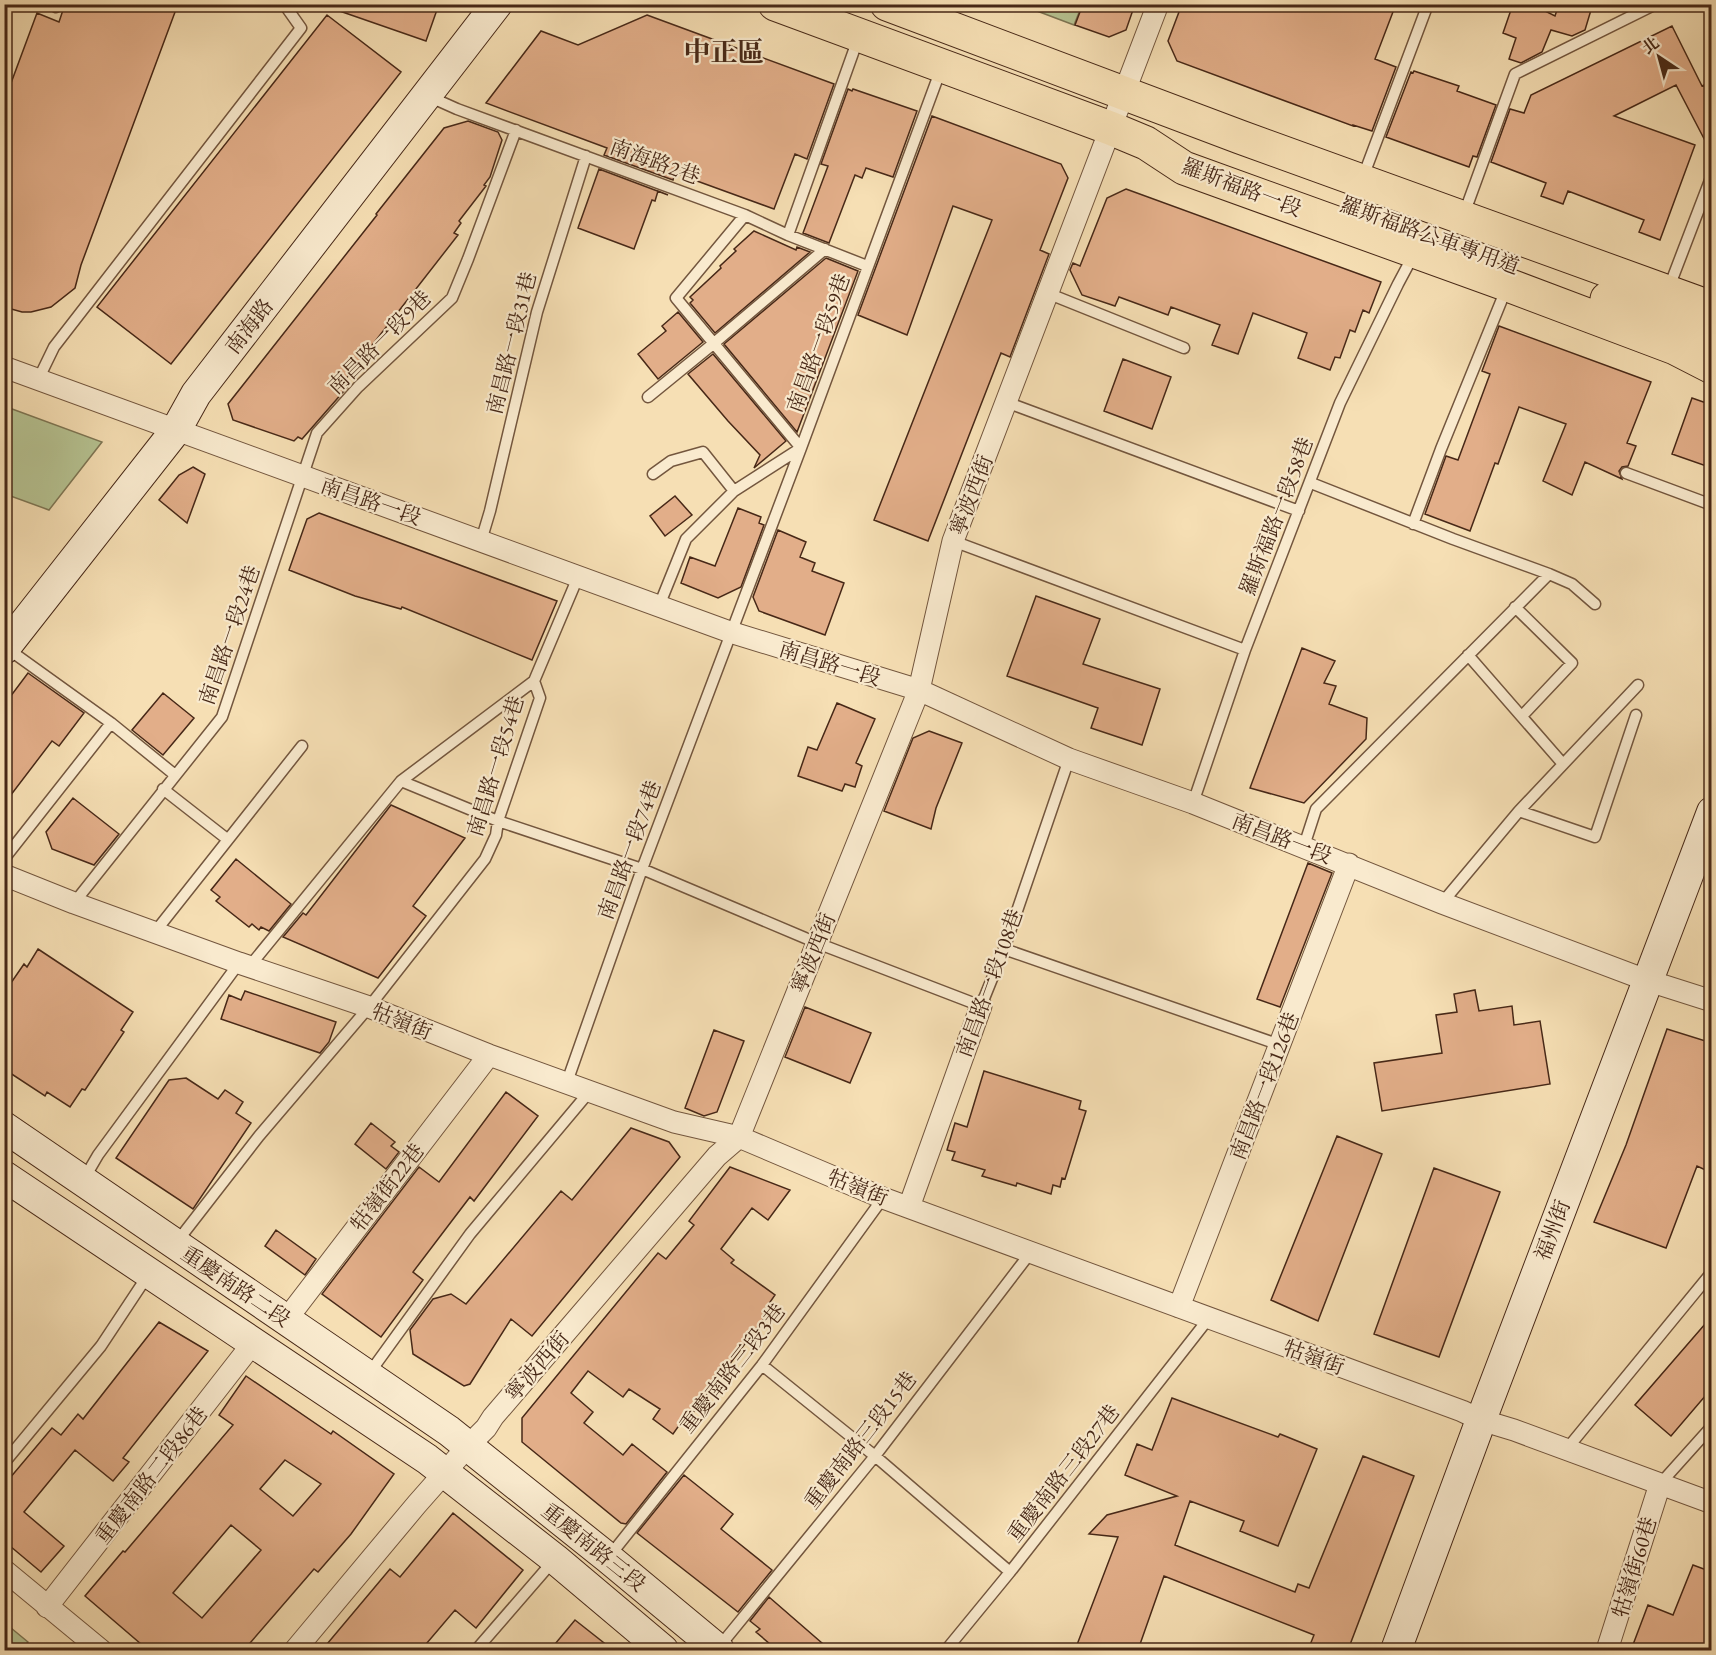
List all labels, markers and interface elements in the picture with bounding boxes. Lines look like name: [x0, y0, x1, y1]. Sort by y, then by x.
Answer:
north arrow: [1629, 27, 1689, 87]
text: 北: [1638, 32, 1663, 58]
district label: 中正區: [684, 34, 765, 69]
street label: 南海路2巷: [606, 132, 704, 190]
street label: 羅斯福路一段: [1178, 152, 1306, 222]
street label: 羅斯福路公車專用道: [1337, 190, 1523, 280]
street label: 南昌路一段31巷: [480, 269, 542, 417]
street label: 南昌路一段59巷: [780, 270, 856, 416]
street label: 南昌路一段9巷: [321, 284, 437, 400]
street label: 南海路: [219, 293, 279, 359]
street label: 羅斯福路一段58巷: [1233, 433, 1319, 599]
street label: 寧波西街: [943, 451, 999, 539]
street label: 南昌路一段: [317, 471, 425, 531]
street label: 南昌路一段24巷: [192, 562, 266, 708]
street label: 南昌路一段: [776, 635, 884, 691]
street label: 南昌路一段54巷: [461, 692, 529, 840]
street label: 南昌路一段74巷: [591, 777, 667, 923]
street label: 南昌路一段: [1228, 807, 1336, 869]
street label: 南昌路一段108巷: [950, 905, 1028, 1061]
street label: 寧波西街: [785, 909, 841, 997]
street label: 牯嶺街: [368, 997, 436, 1045]
street label: 南昌路一段126巷: [1223, 1008, 1305, 1164]
street label: 牯嶺街22巷: [344, 1138, 430, 1236]
street label: 牯嶺街: [824, 1163, 892, 1211]
street label: 福州街: [1528, 1196, 1576, 1264]
street label: 重慶南路二段: [176, 1240, 296, 1332]
street label: 重慶南路三段3巷: [673, 1298, 791, 1438]
street label: 寧波西街: [499, 1325, 575, 1407]
street label: 牯嶺街: [1280, 1334, 1348, 1380]
street label: 重慶南路三段15巷: [798, 1366, 922, 1514]
street label: 重慶南路三段27巷: [1001, 1399, 1125, 1547]
street label: 重慶南路二段86巷: [89, 1401, 213, 1549]
street label: 重慶南路三段: [537, 1497, 651, 1597]
street label: 牯嶺街60巷: [1606, 1513, 1662, 1621]

